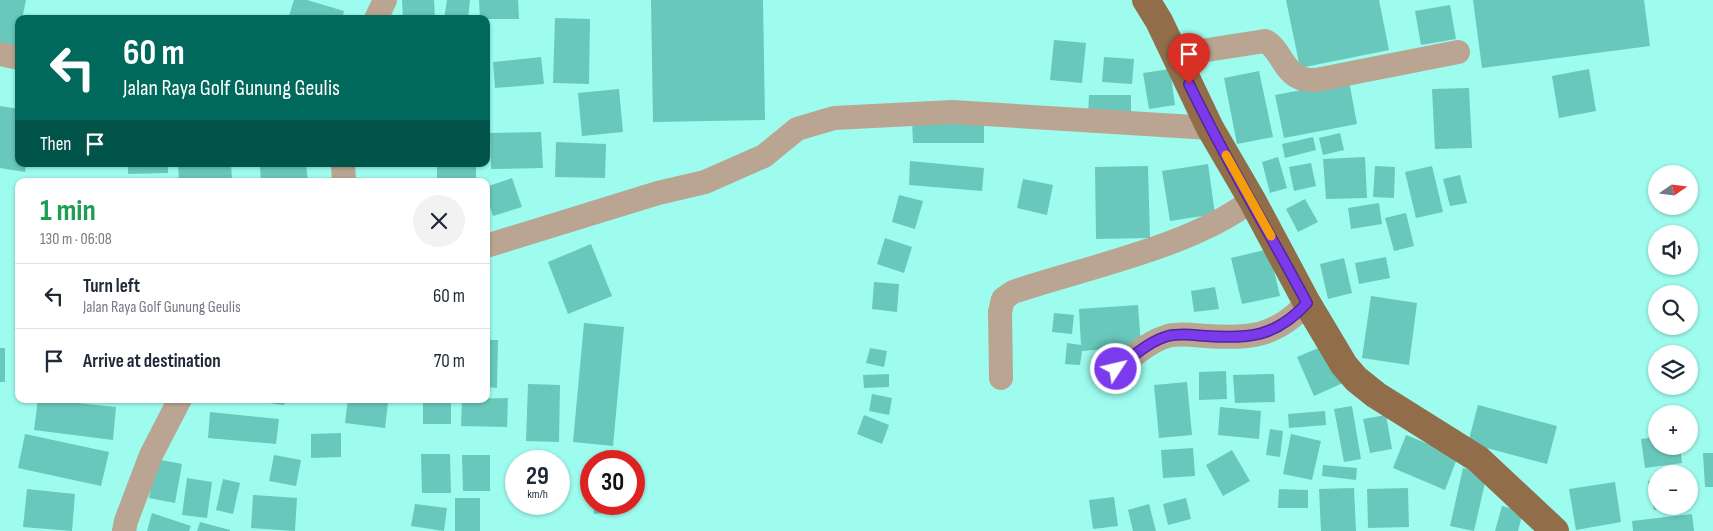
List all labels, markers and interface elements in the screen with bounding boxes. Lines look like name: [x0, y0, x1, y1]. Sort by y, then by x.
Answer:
text: 60 m: [123, 32, 185, 75]
pin: [1168, 33, 1210, 84]
icon: left: [40, 35, 105, 100]
icon: arrive: [1175, 40, 1203, 68]
text: Jalan Raya Golf Gunung Geulis: [123, 75, 340, 102]
icon: arrive: [81, 130, 109, 158]
text: Then: [40, 133, 71, 156]
north arrow: [1648, 165, 1698, 215]
map controls: [1648, 165, 1698, 515]
text: 1 min: [40, 193, 96, 229]
button: close: [413, 195, 465, 247]
button: sound: [1648, 225, 1698, 275]
text: 130 m · 06:08: [40, 230, 112, 249]
text: Turn left: [83, 275, 140, 298]
icon: left: [40, 282, 68, 310]
text: 60 m: [433, 285, 465, 308]
button: search: [1648, 285, 1698, 335]
text: Jalan Raya Golf Gunung Geulis: [83, 298, 241, 317]
position arrow: [1089, 342, 1141, 394]
button: layers: [1648, 345, 1698, 395]
icon: arrive: [40, 347, 68, 375]
text: Arrive at destination: [83, 350, 221, 373]
text: 70 m: [434, 350, 465, 373]
button: +: [1648, 405, 1698, 455]
speed limit sign: 30: [580, 450, 645, 515]
text: 29: [526, 461, 549, 492]
button: −: [1648, 465, 1698, 515]
text: km/h: [527, 487, 548, 502]

